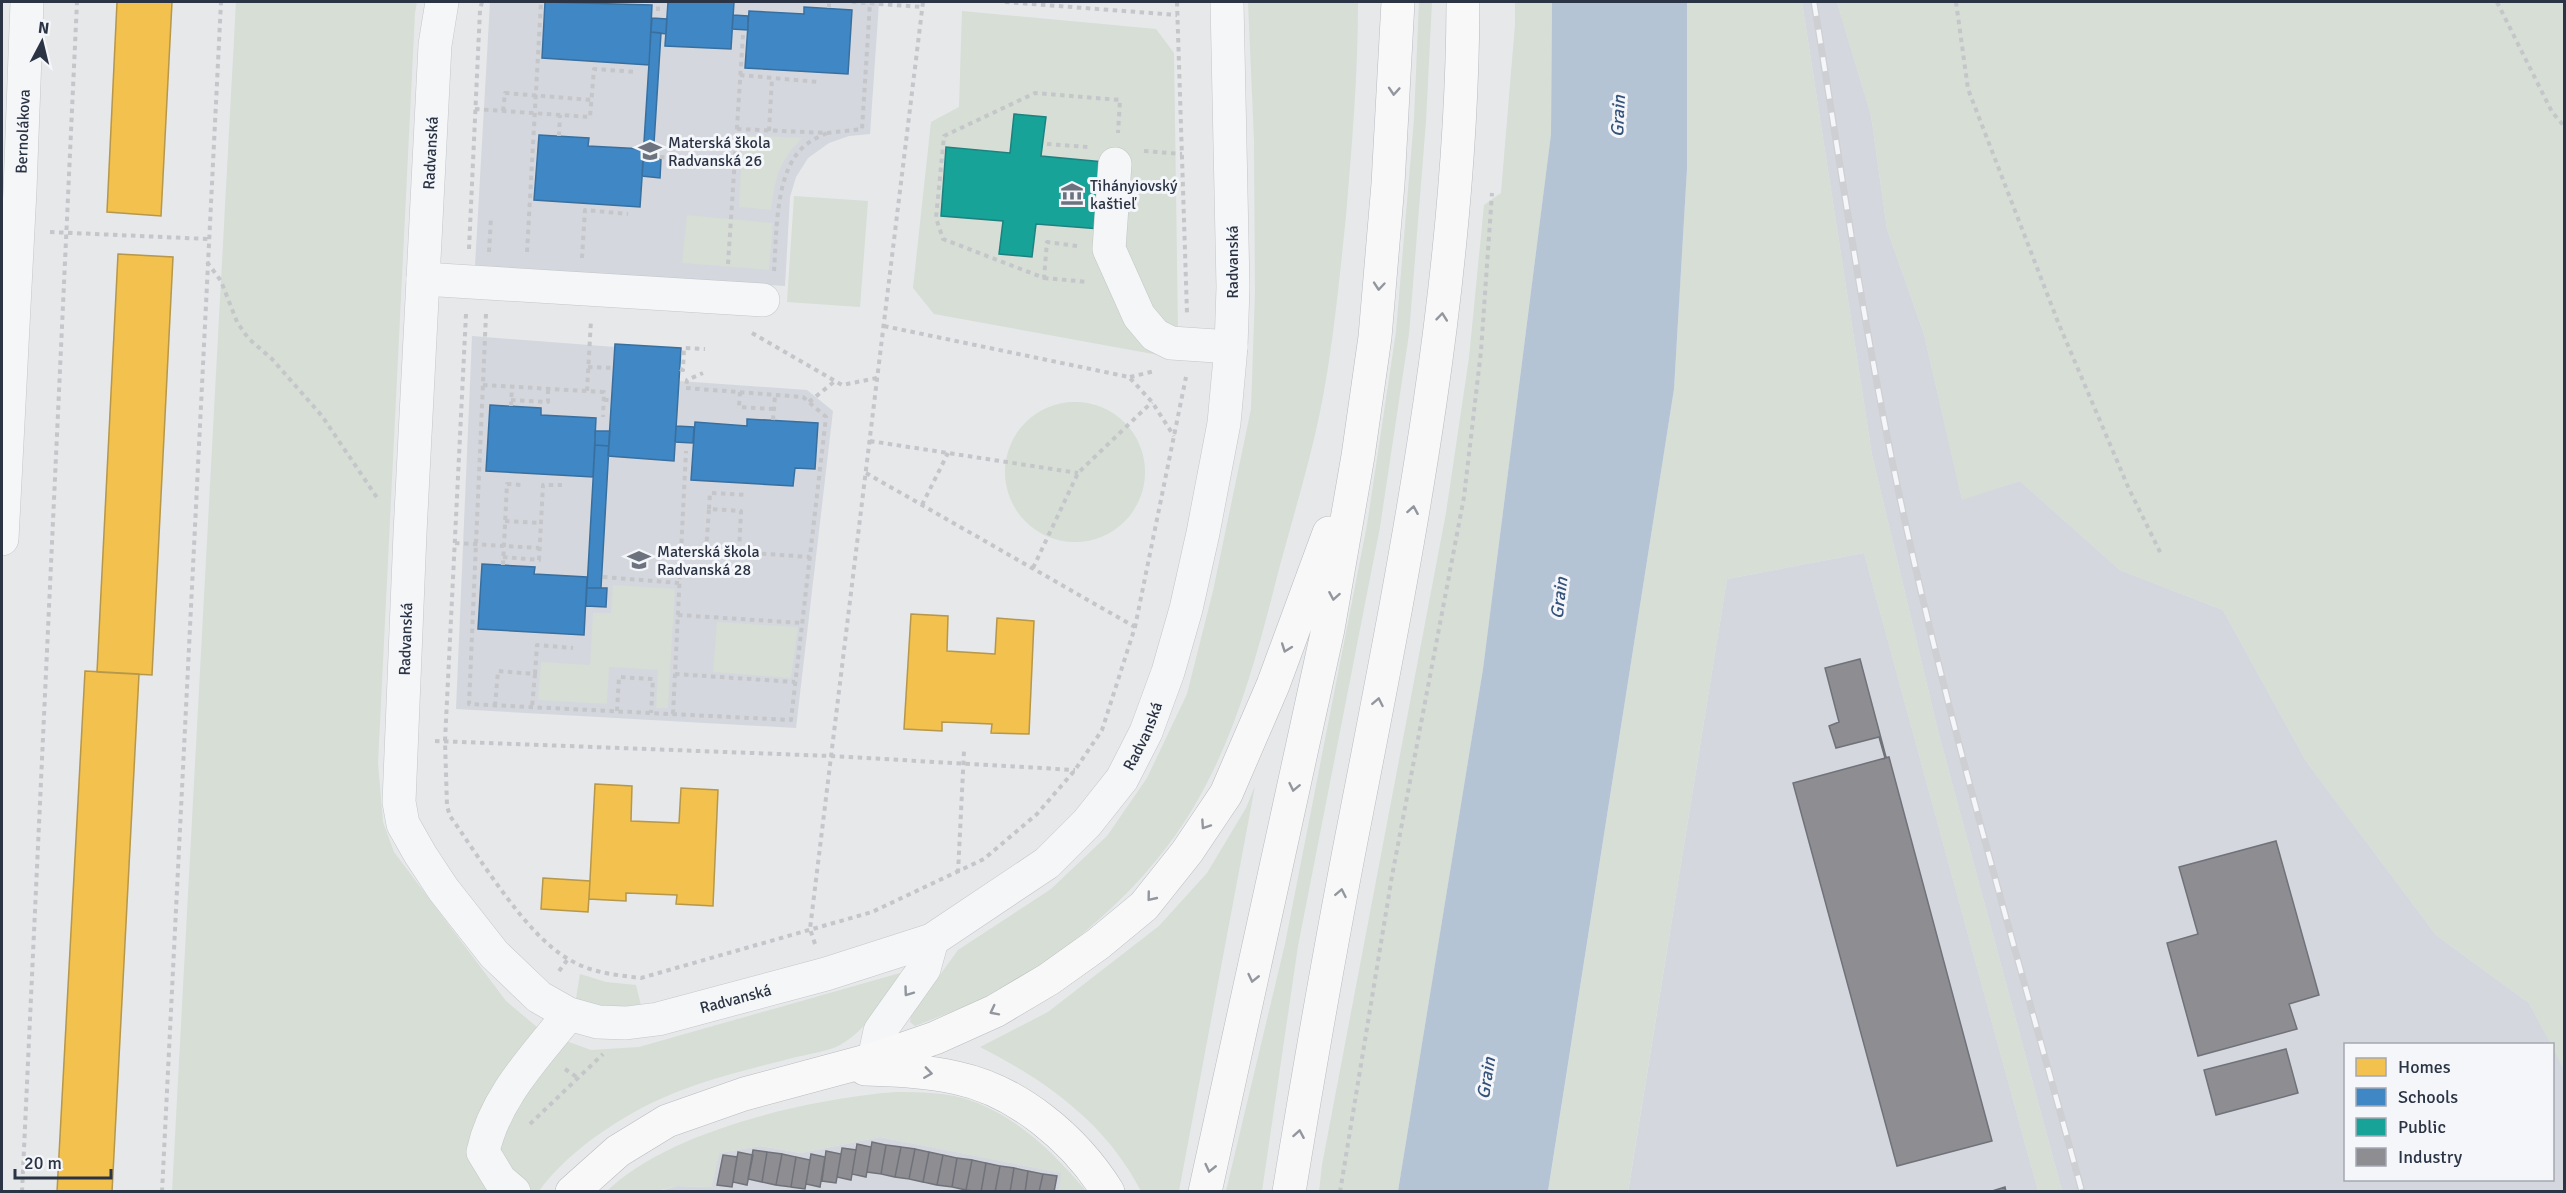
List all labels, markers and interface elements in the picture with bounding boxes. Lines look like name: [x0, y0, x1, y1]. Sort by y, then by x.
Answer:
north arrow: [12, 12, 72, 72]
text: N: [37, 18, 50, 39]
one-way arrow: [1388, 87, 1401, 96]
street label: Bernolákova: [12, 89, 35, 174]
water label: Grain: [1606, 93, 1630, 138]
street label: Radvanská: [419, 116, 443, 190]
place label: Materská škola Radvanská 26: [668, 133, 771, 171]
school or university icon: Materská škola Radvanská 26: [637, 138, 663, 164]
place label: Tihányiovský kaštieľ: [1090, 176, 1178, 214]
museum icon: Tihányiovský kaštieľ: [1059, 181, 1085, 207]
street label: Radvanská: [1223, 225, 1243, 299]
one-way arrow: [1373, 281, 1386, 290]
one-way arrow: [1435, 313, 1448, 322]
one-way arrow: [1407, 505, 1419, 515]
place label: Materská škola Radvanská 28: [657, 542, 760, 580]
school or university icon: Materská škola Radvanská 28: [626, 547, 652, 573]
water label: Grain: [1546, 575, 1573, 620]
one-way arrow: [1328, 592, 1340, 601]
street label: Radvanská: [395, 602, 417, 676]
one-way arrow: [1281, 643, 1294, 653]
one-way arrow: [1371, 697, 1384, 707]
street label: Radvanská: [1119, 699, 1167, 774]
one-way arrow: [1288, 782, 1301, 792]
one-way arrow: [1201, 818, 1212, 829]
one-way arrow: [1334, 888, 1347, 898]
one-way arrow: [1147, 890, 1158, 901]
one-way arrow: [1247, 973, 1260, 983]
street label: Radvanská: [698, 980, 774, 1018]
one-way arrow: [904, 986, 915, 997]
one-way arrow: [989, 1004, 1000, 1015]
legend: [2344, 1043, 2554, 1181]
water label: Grain: [1472, 1054, 1500, 1100]
text: Homes: [2398, 1056, 2451, 1078]
one-way arrow: [923, 1066, 932, 1078]
text: Schools: [2398, 1086, 2458, 1108]
text: Public: [2398, 1116, 2446, 1138]
one-way arrow: [1292, 1129, 1304, 1138]
scale bar: [15, 1142, 111, 1180]
text: Industry: [2398, 1146, 2463, 1168]
text: 20 m: [24, 1152, 62, 1174]
one-way arrow: [1205, 1163, 1218, 1173]

